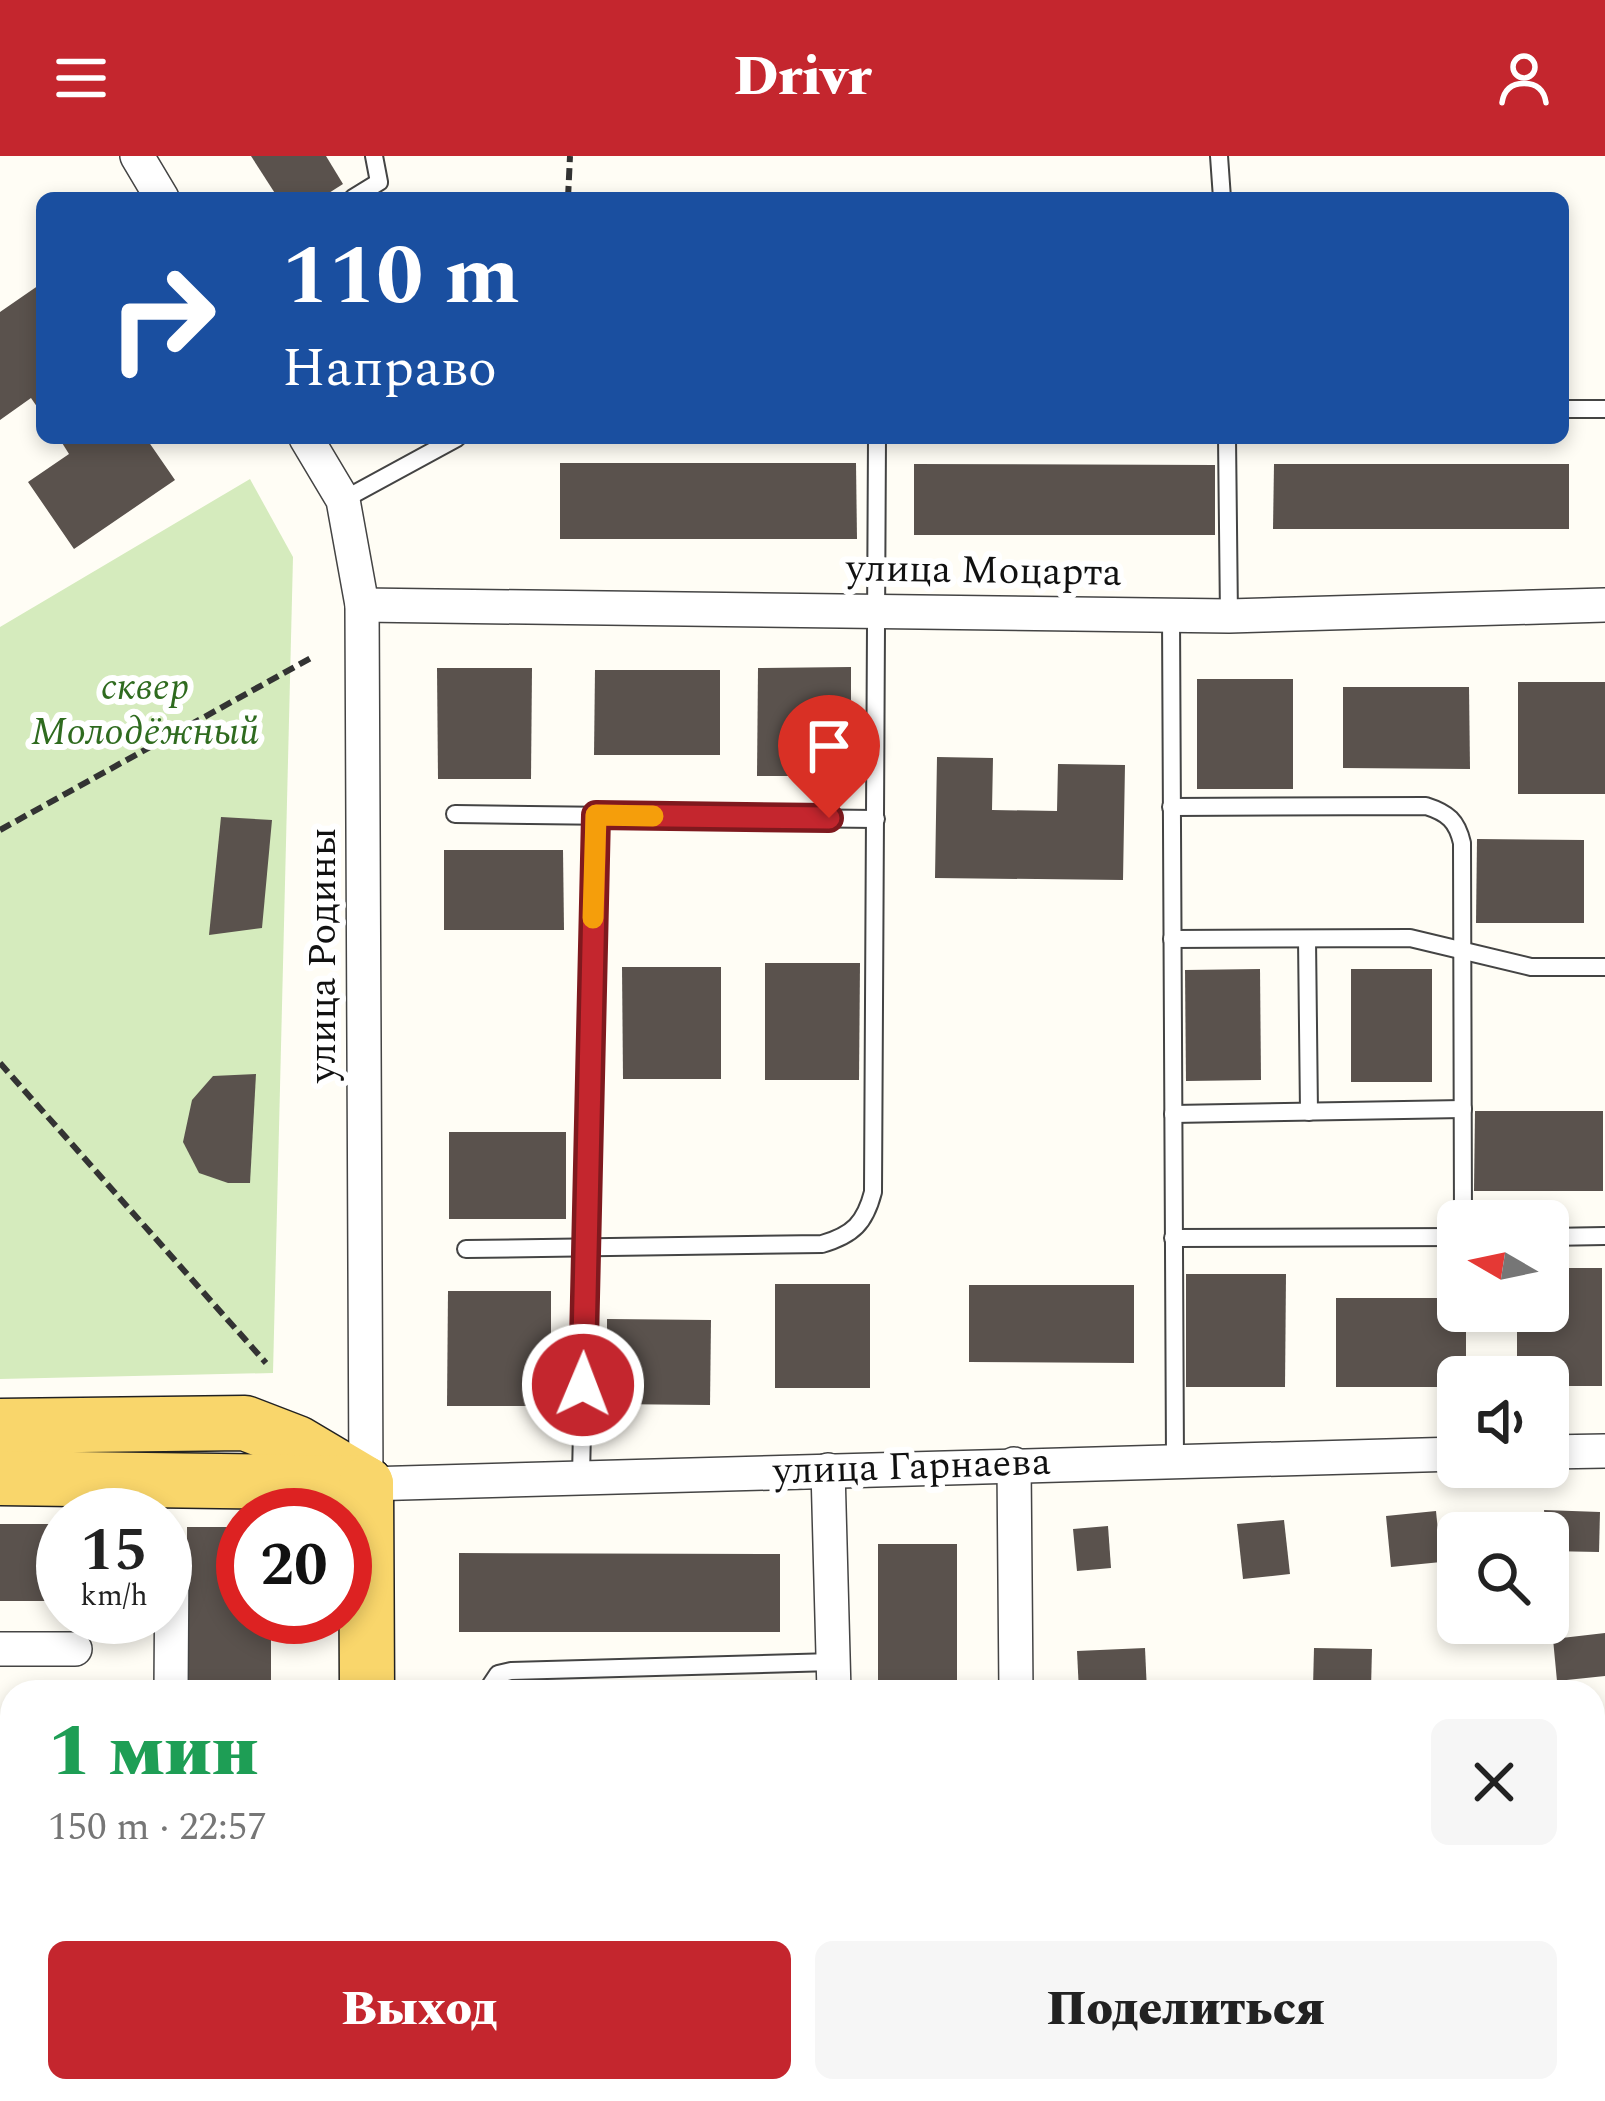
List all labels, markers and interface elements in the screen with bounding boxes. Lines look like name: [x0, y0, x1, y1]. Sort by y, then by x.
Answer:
text: Drivr: [734, 37, 871, 119]
icon: menu: [48, 45, 114, 111]
icon: person: [1491, 45, 1557, 111]
text: 110 m: [282, 213, 520, 341]
icon: right: [84, 240, 240, 396]
text: Направо: [282, 328, 497, 410]
street label: улица Моцарта: [845, 539, 1122, 603]
park label: сквер Молодёжный: [31, 658, 259, 762]
pin: [778, 695, 880, 818]
icon: arrive: [796, 713, 862, 779]
street label: улица Родины: [294, 827, 353, 1084]
north arrow: [1437, 1200, 1569, 1332]
map controls: [1437, 1200, 1569, 1644]
position arrow: [520, 1322, 646, 1448]
button: sound: [1437, 1356, 1569, 1488]
street label: улица Гарнаева: [771, 1433, 1052, 1501]
speed limit sign: 20: [216, 1488, 372, 1644]
text: 15: [80, 1505, 148, 1597]
button: search: [1437, 1512, 1569, 1644]
text: km/h: [80, 1573, 148, 1619]
text: 1 мин: [48, 1698, 259, 1807]
button: close: [1431, 1719, 1557, 1845]
text: 150 m · 22:57: [48, 1798, 267, 1857]
button: Выход: [48, 1941, 791, 2079]
button: Поделиться: [815, 1941, 1557, 2079]

